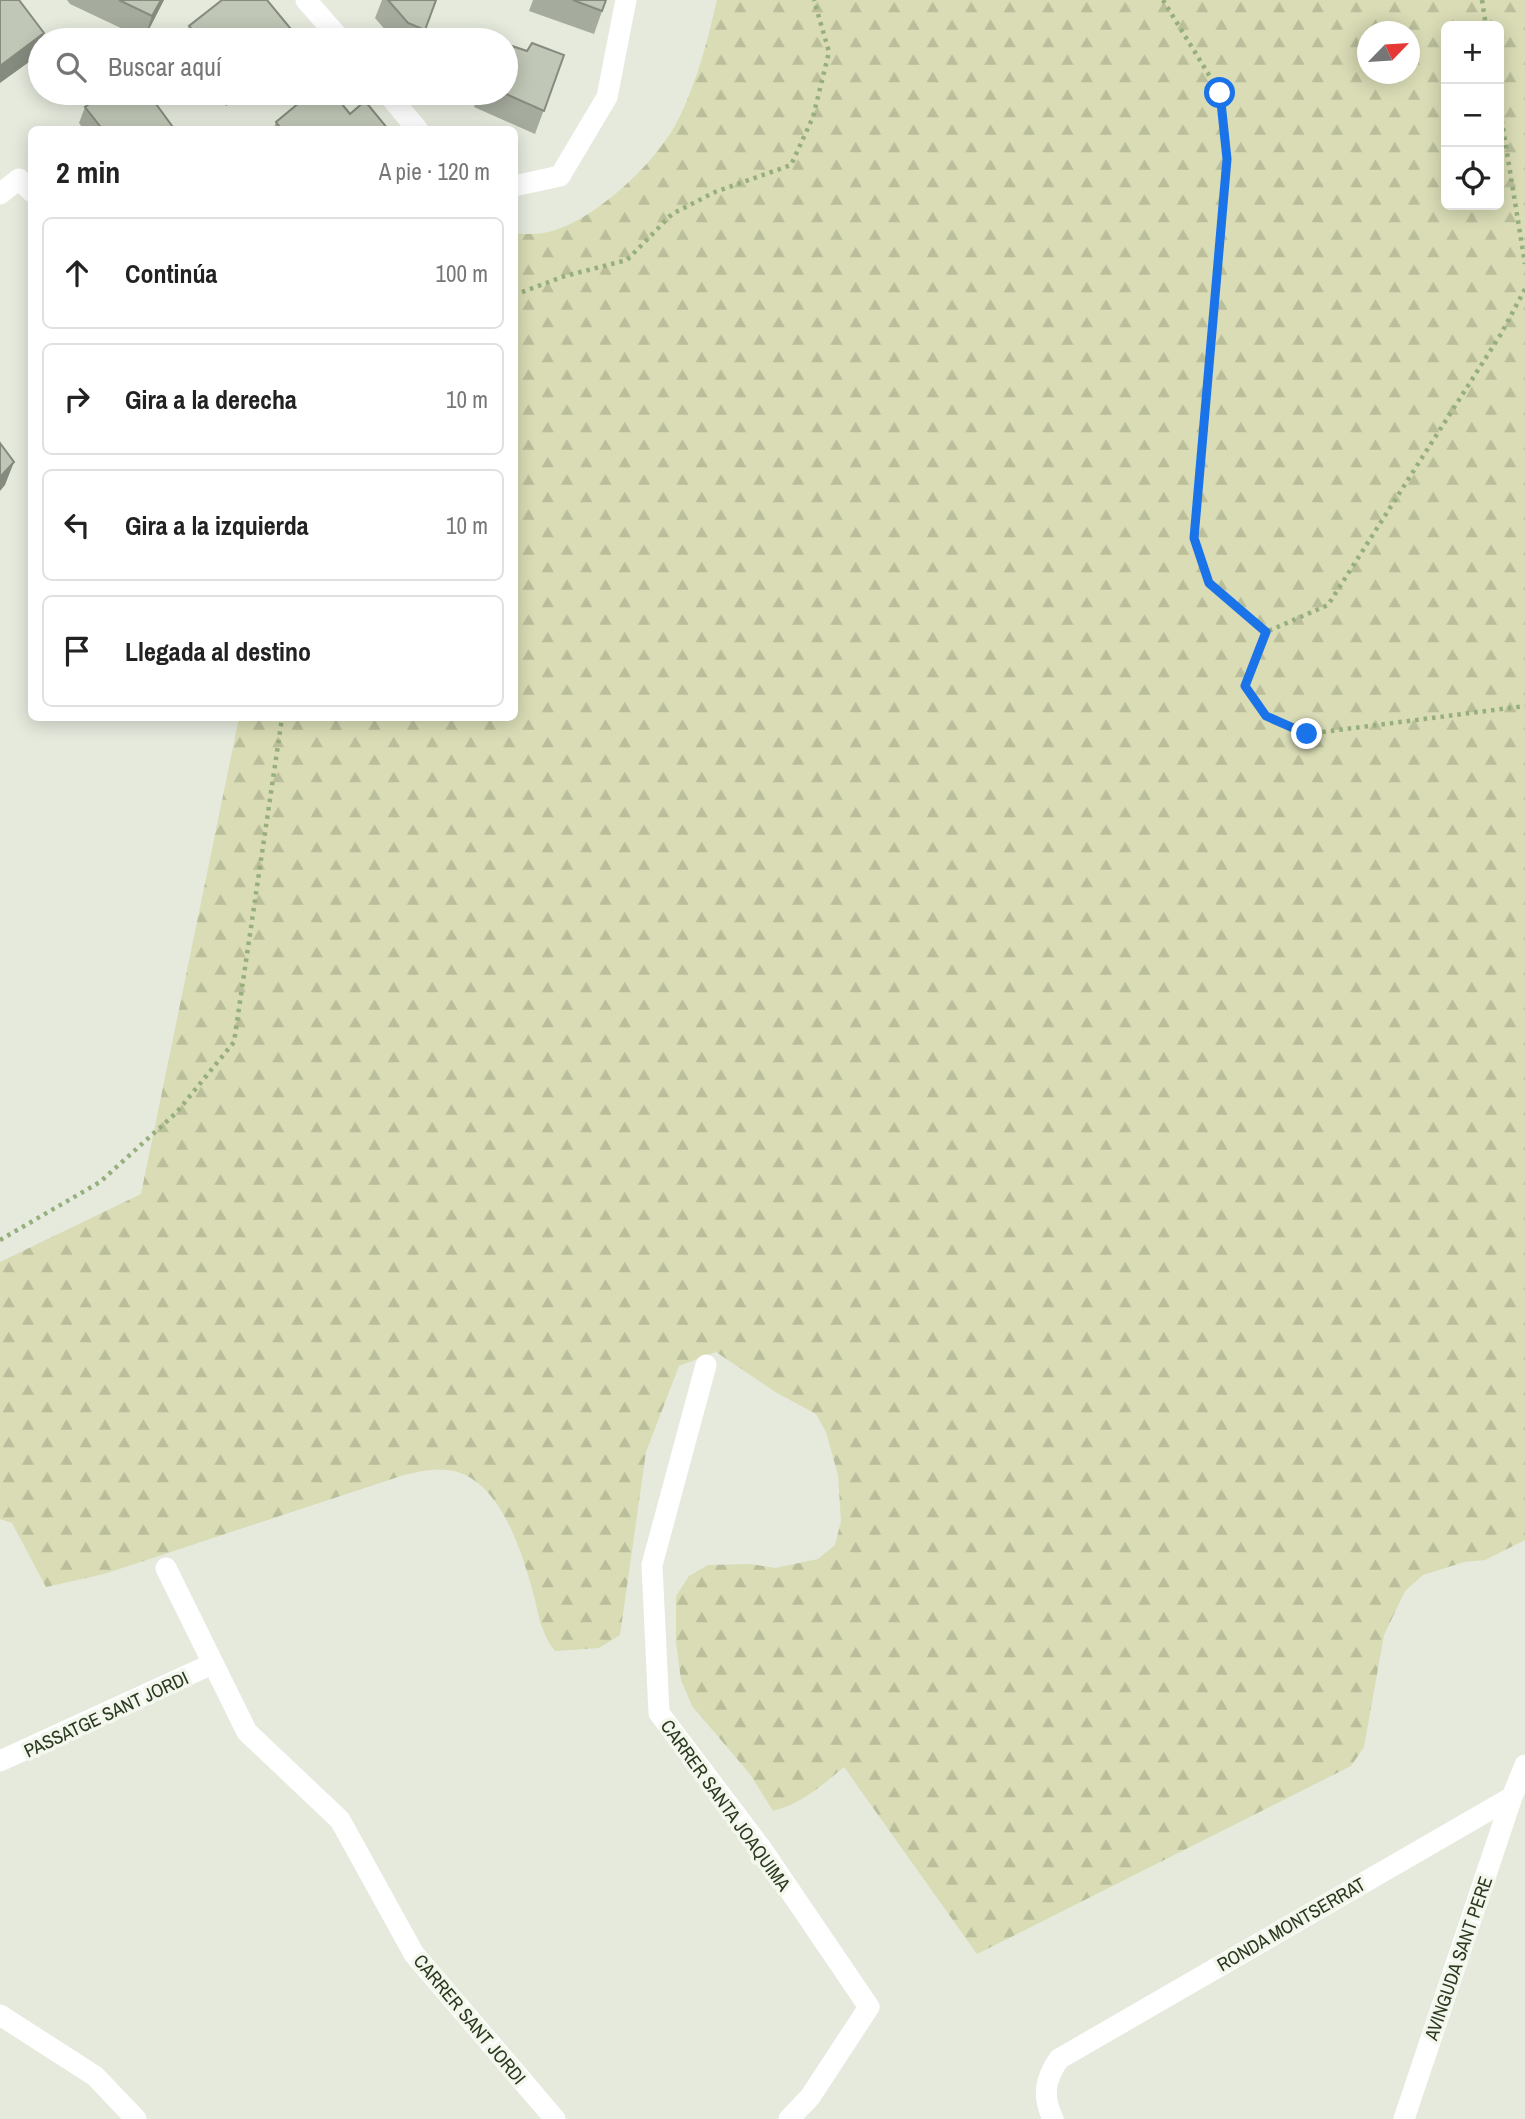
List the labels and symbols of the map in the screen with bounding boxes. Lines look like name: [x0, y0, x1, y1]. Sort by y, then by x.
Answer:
north arrow: [1357, 21, 1420, 84]
route start: [1204, 77, 1235, 108]
route end: [1291, 718, 1322, 749]
street label: PASSATGE SANT JORDI: [20, 1665, 192, 1763]
street label: CARRER SANTA JOAQUIMA: [655, 1714, 797, 1896]
street label: RONDA MONTSERRAT: [1212, 1871, 1371, 1977]
street label: AVINGUDA SANT PERE: [1417, 1873, 1498, 2044]
street label: CARRER SANT JORDI: [408, 1948, 532, 2090]

